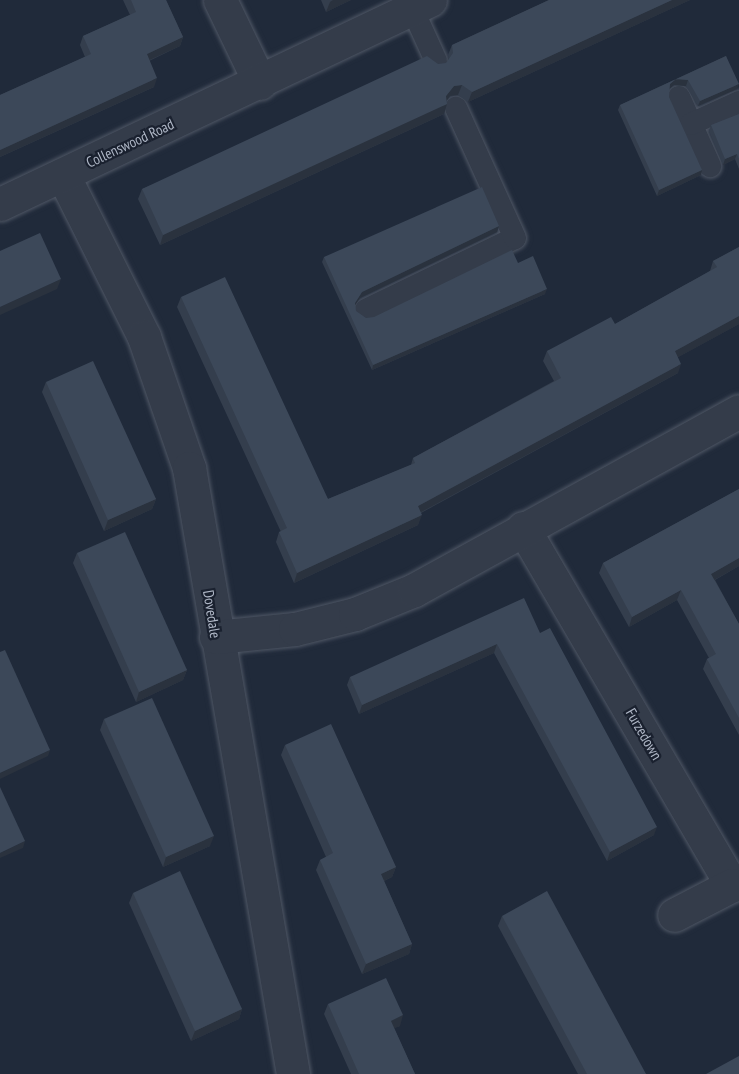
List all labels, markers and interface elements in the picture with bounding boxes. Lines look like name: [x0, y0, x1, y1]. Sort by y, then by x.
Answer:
street label: Collenswood Road: [83, 115, 177, 171]
street label: Dovedale: [199, 589, 225, 639]
street label: Furzedown: [622, 705, 666, 763]

